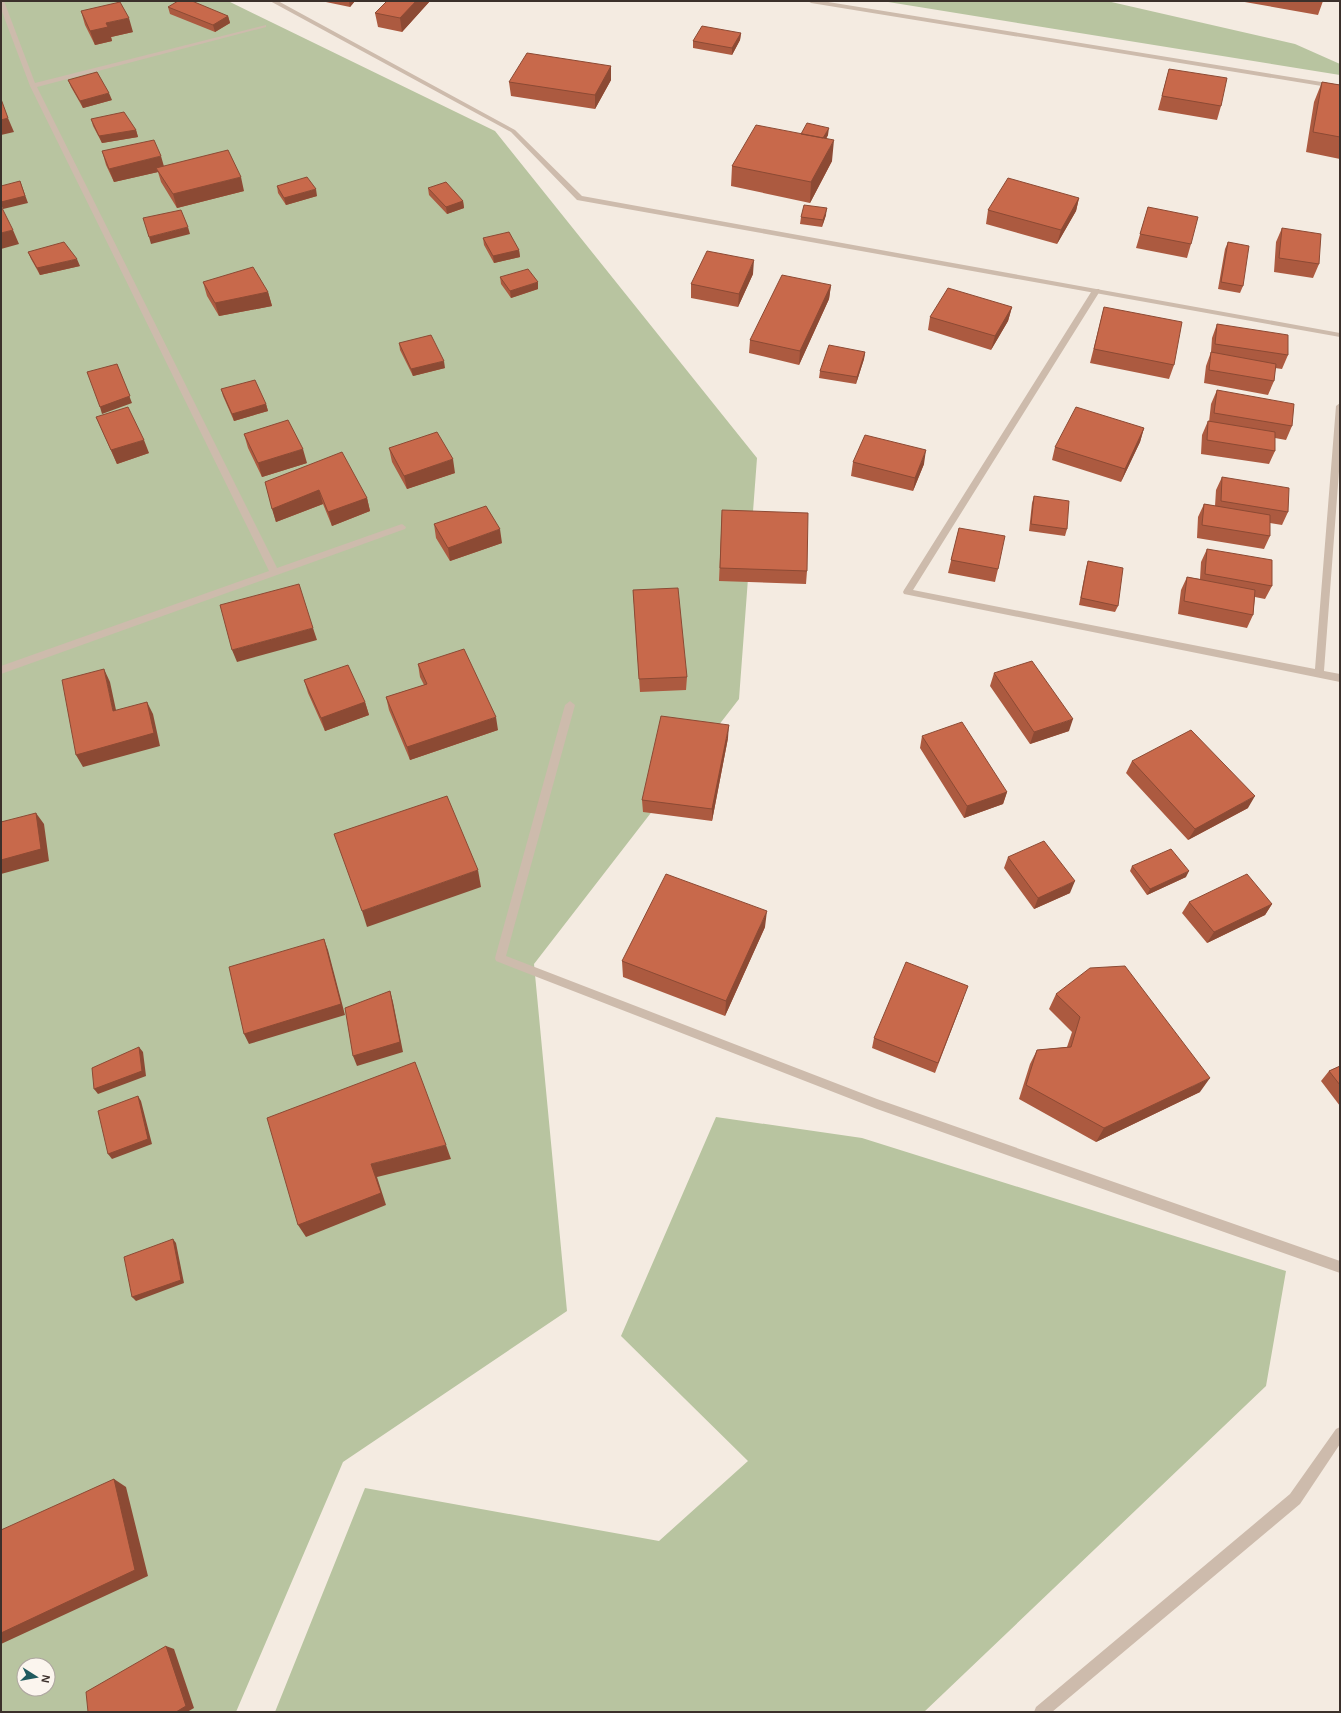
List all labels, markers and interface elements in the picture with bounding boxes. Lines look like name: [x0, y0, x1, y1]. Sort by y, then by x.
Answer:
north arrow: [16, 1657, 56, 1697]
text: N: [39, 1674, 52, 1684]

